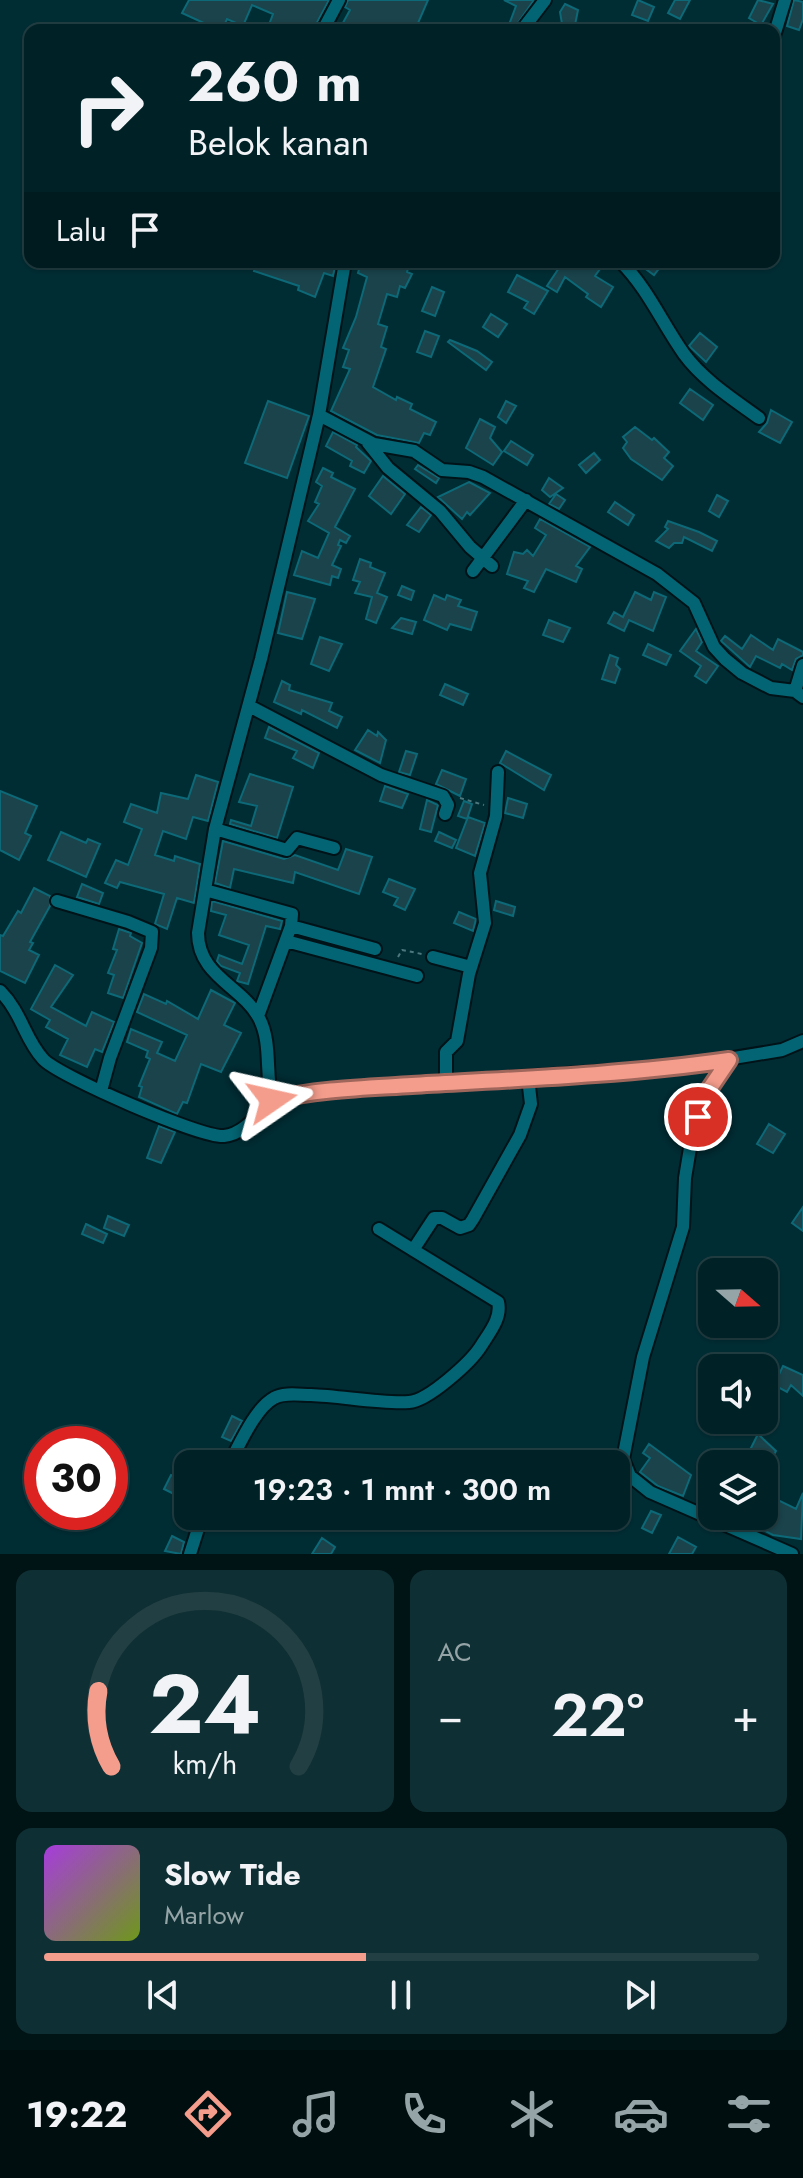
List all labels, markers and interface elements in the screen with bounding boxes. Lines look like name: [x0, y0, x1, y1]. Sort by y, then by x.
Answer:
text: 260 m: [188, 41, 362, 122]
icon: right: [56, 56, 160, 160]
text: Belok kanan: [188, 116, 369, 168]
icon: arrive: [123, 208, 167, 252]
text: Lalu: [56, 209, 107, 252]
position arrow: [230, 1058, 314, 1142]
pin: [664, 1083, 732, 1151]
icon: arrive: [676, 1095, 720, 1139]
north arrow: [698, 1258, 778, 1338]
map controls: [698, 1258, 778, 1530]
button: sound: [698, 1354, 778, 1434]
speed limit sign: 30: [24, 1426, 128, 1530]
button: layers: [698, 1450, 778, 1530]
text: 19:23 · 1 mnt · 300 m: [253, 1468, 551, 1511]
text: AC: [438, 1633, 472, 1671]
text: 24: [148, 1644, 261, 1764]
text: 22°: [551, 1672, 644, 1759]
text: −: [438, 1684, 463, 1748]
text: +: [732, 1684, 759, 1748]
text: km/h: [172, 1743, 237, 1785]
text: Slow Tide: [164, 1853, 301, 1896]
text: Marlow: [164, 1896, 244, 1934]
icon: previous: [141, 1973, 185, 2017]
icon: pause: [379, 1973, 423, 2017]
icon: next: [618, 1973, 662, 2017]
icon: directions: [180, 2086, 236, 2142]
icon: music: [288, 2086, 344, 2142]
icon: phone: [396, 2086, 452, 2142]
icon: climate: [504, 2086, 560, 2142]
icon: car: [613, 2086, 669, 2142]
icon: filters: [721, 2086, 777, 2142]
text: 19:22: [26, 2088, 127, 2140]

